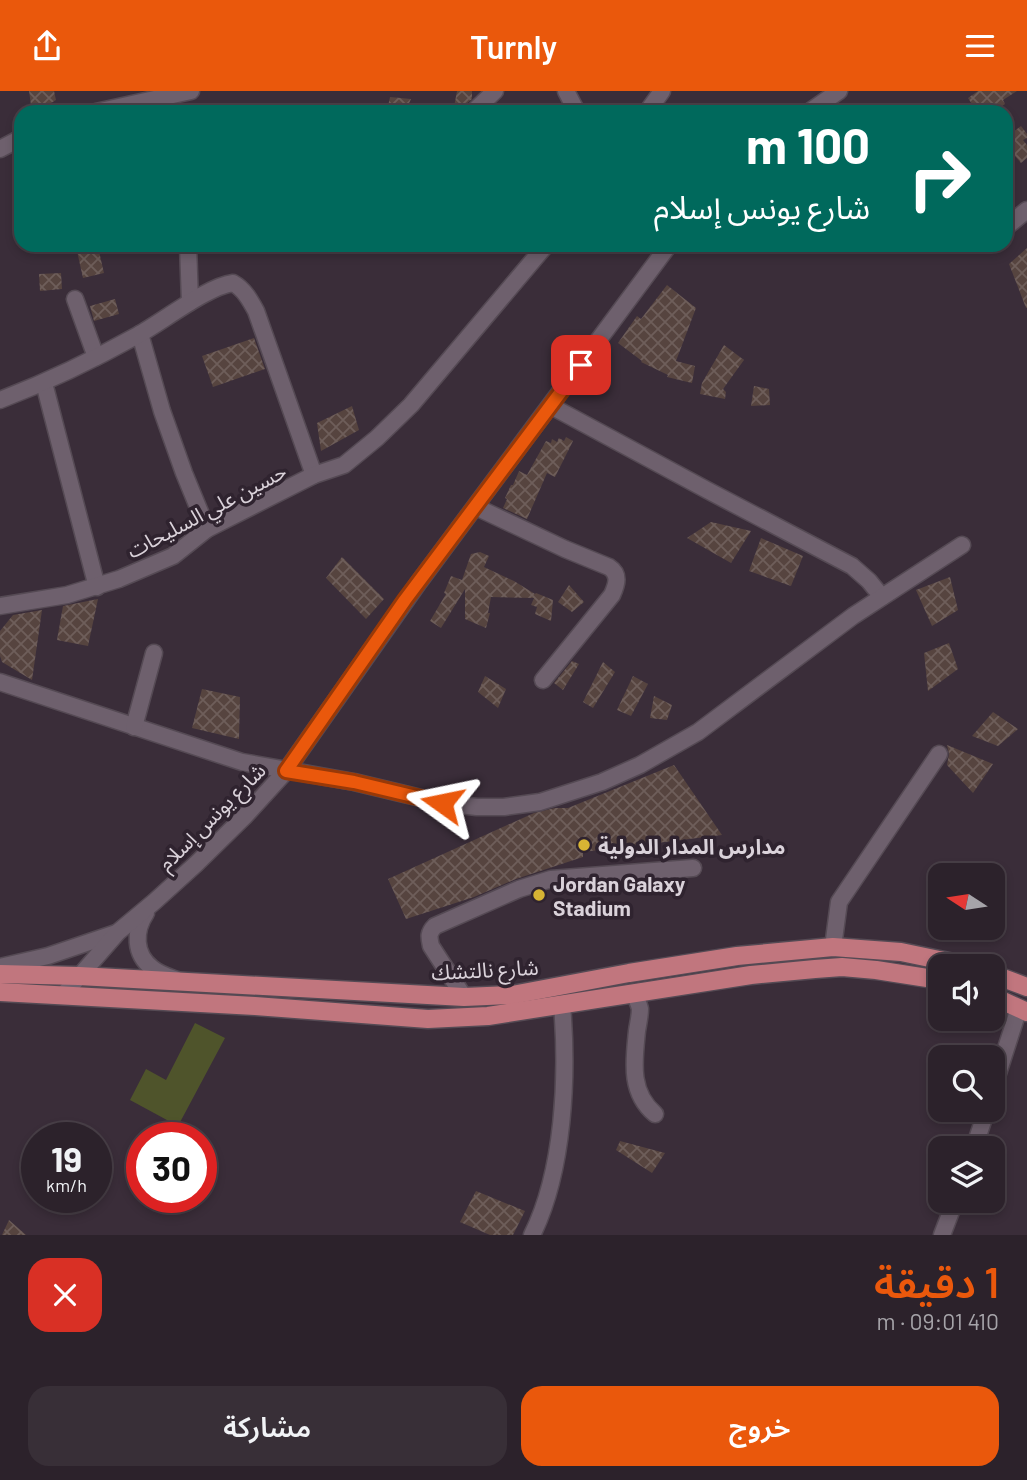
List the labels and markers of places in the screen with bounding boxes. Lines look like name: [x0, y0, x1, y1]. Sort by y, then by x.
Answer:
pin: [551, 335, 611, 395]
place label: مدارس المدار الدولية: [598, 833, 785, 859]
marker: مدارس المدار الدولية: [576, 837, 592, 853]
place label: Jordan Galaxy Stadium: [553, 871, 686, 920]
marker: Jordan Galaxy Stadium: [531, 887, 547, 903]

